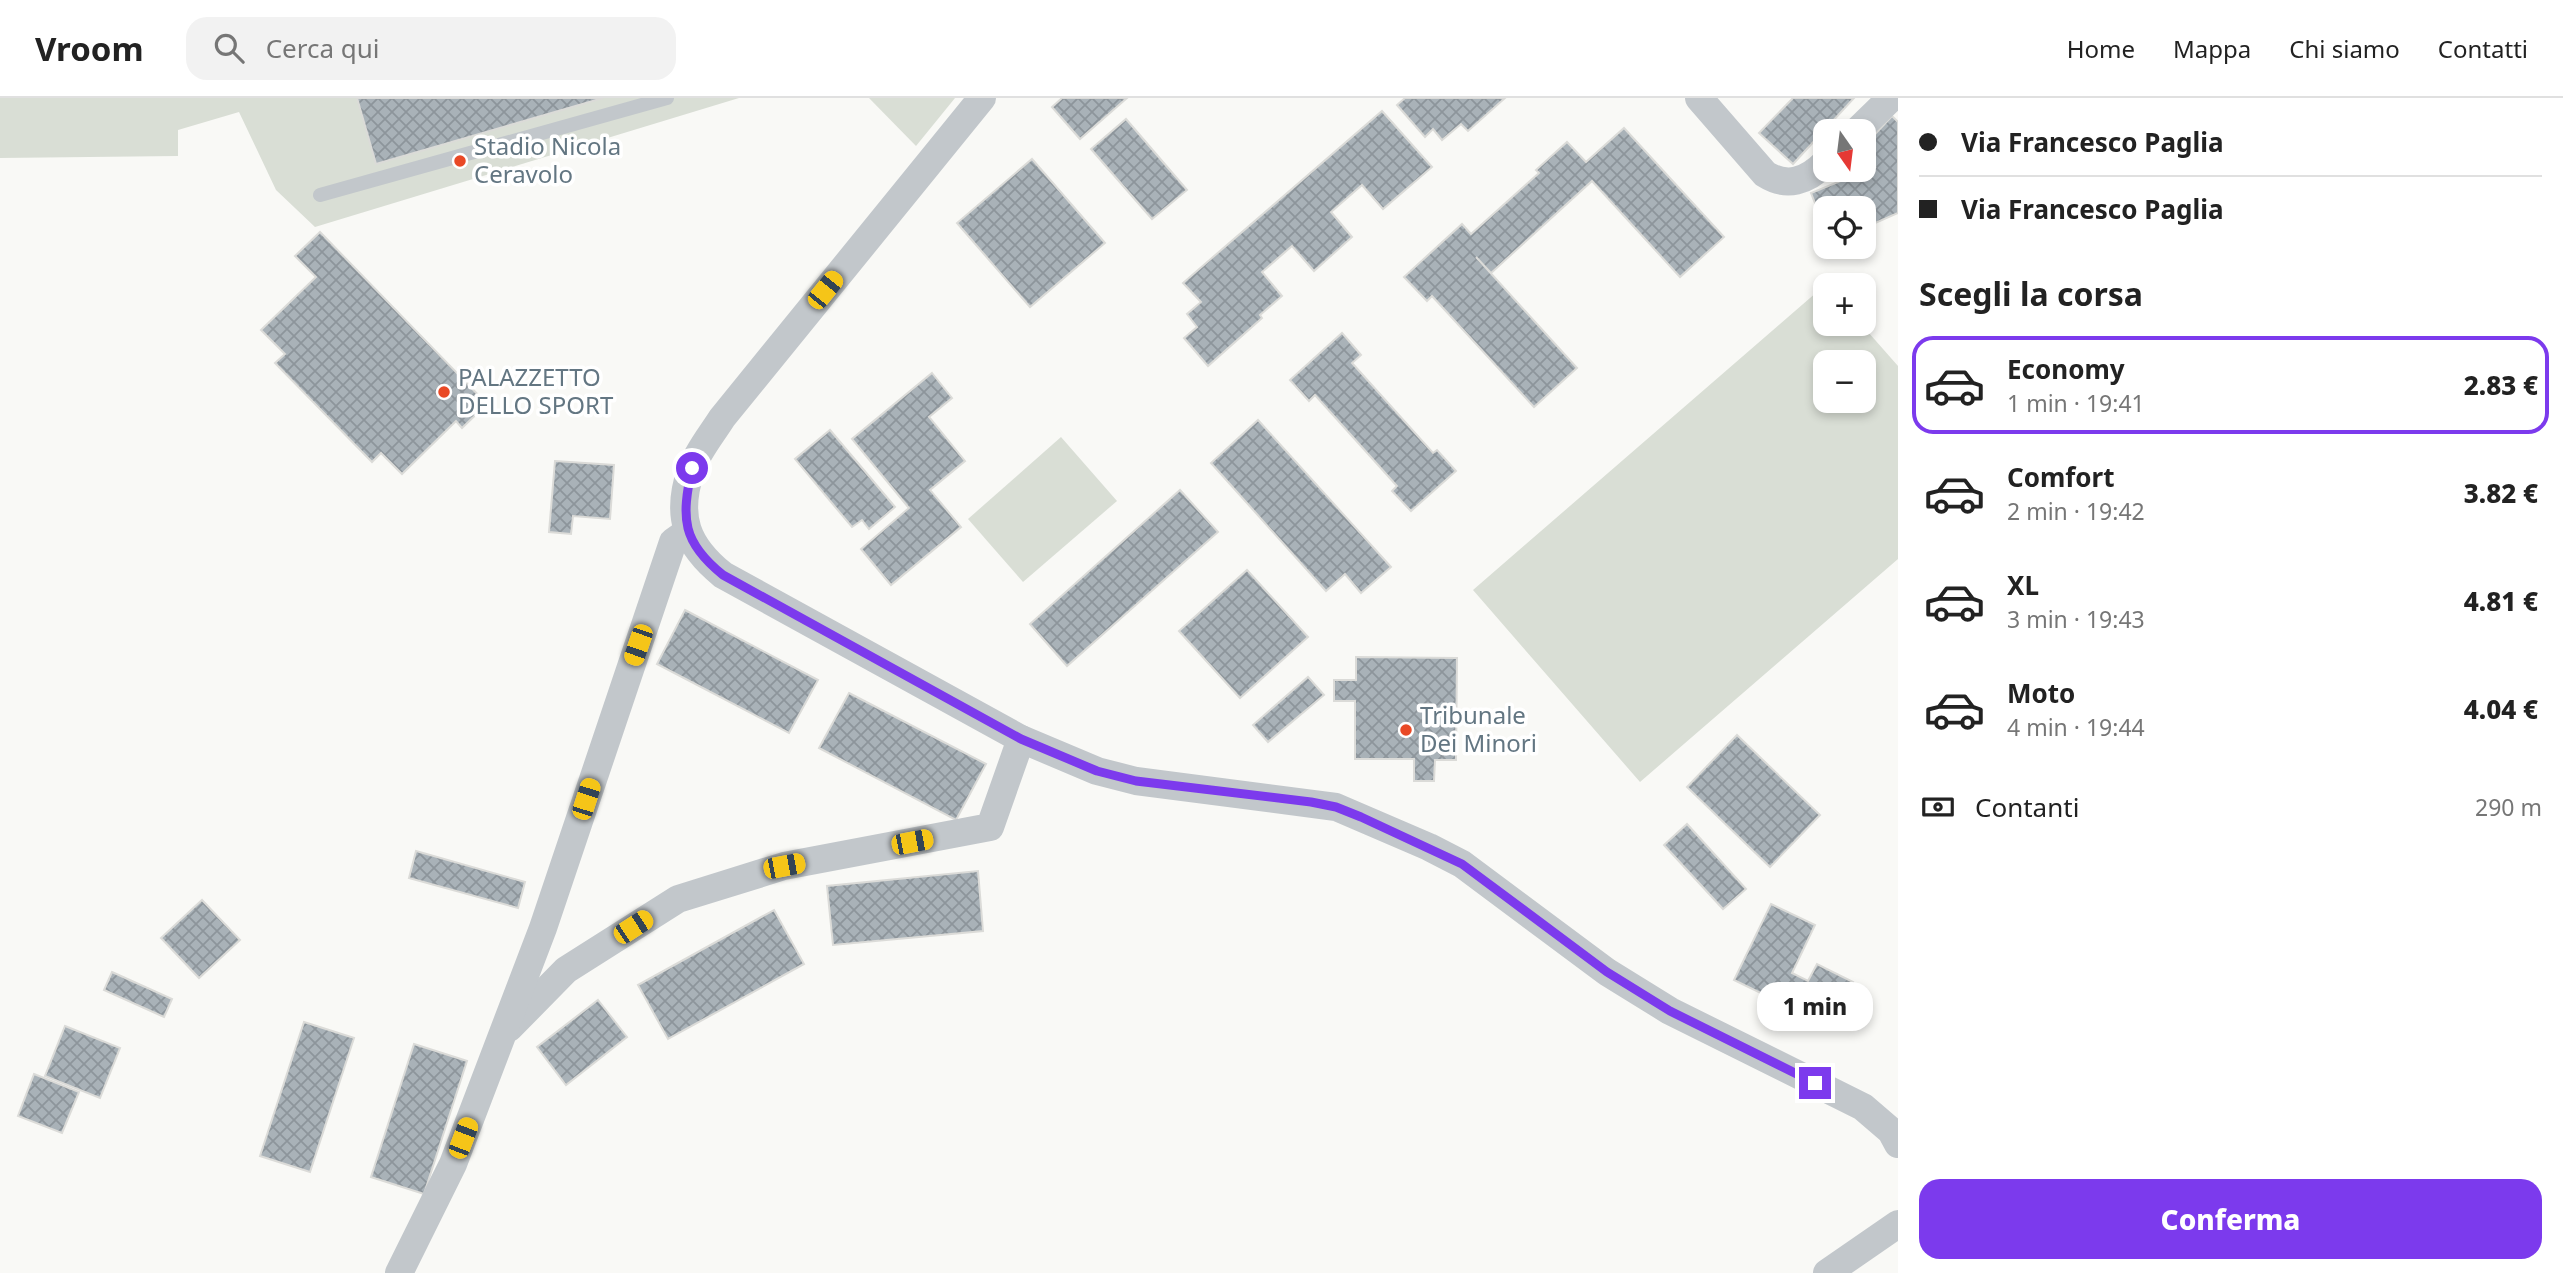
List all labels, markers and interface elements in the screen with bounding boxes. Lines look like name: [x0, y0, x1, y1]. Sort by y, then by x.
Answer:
search box: [186, 17, 676, 80]
text: Vroom: [35, 26, 144, 71]
icon: search: [210, 29, 248, 67]
text: Cerca qui: [266, 30, 380, 66]
text: Home: [2067, 32, 2135, 65]
text: Mappa: [2173, 32, 2251, 65]
text: Chi siamo: [2289, 32, 2400, 65]
text: Contatti: [2438, 32, 2528, 65]
north arrow: [1813, 119, 1876, 182]
map controls: [1813, 119, 1876, 413]
text: Via Francesco Paglia: [1961, 124, 2224, 160]
place label: Stadio Nicola Ceravolo: [474, 129, 621, 190]
marker: Stadio Nicola Ceravolo: [452, 153, 468, 169]
text: Via Francesco Paglia: [1961, 191, 2224, 227]
button: locate: [1813, 196, 1876, 259]
car: [804, 267, 847, 313]
text: Scegli la corsa: [1919, 272, 2143, 315]
button: +: [1813, 273, 1876, 336]
button: −: [1813, 350, 1876, 413]
text: Economy: [2007, 351, 2125, 387]
icon: car: [1923, 354, 1986, 417]
place label: PALAZZETTO DELLO SPORT: [458, 360, 614, 421]
text: 2.83 €: [2464, 367, 2538, 403]
marker: PALAZZETTO DELLO SPORT: [436, 384, 452, 400]
text: 1 min · 19:41: [2007, 387, 2145, 419]
route start: [676, 452, 708, 484]
text: Comfort: [2007, 459, 2115, 495]
icon: car: [1923, 462, 1986, 525]
text: 3.82 €: [2464, 475, 2538, 511]
text: 2 min · 19:42: [2007, 495, 2145, 527]
text: XL: [2007, 567, 2039, 603]
icon: car: [1923, 570, 1986, 633]
text: 4.81 €: [2464, 583, 2538, 619]
text: 3 min · 19:43: [2007, 603, 2145, 635]
car: [622, 622, 655, 668]
text: Moto: [2007, 675, 2075, 711]
icon: car: [1923, 678, 1986, 741]
text: 4.04 €: [2464, 691, 2538, 727]
place label: Tribunale Dei Minori: [1420, 698, 1537, 759]
text: 4 min · 19:44: [2007, 711, 2145, 743]
marker: Tribunale Dei Minori: [1398, 722, 1414, 738]
car: [570, 776, 603, 822]
icon: cash: [1919, 788, 1957, 826]
text: Contanti: [1975, 789, 2079, 825]
text: 290 m: [2475, 791, 2542, 823]
car: [890, 828, 935, 856]
car: [762, 852, 807, 880]
car: [610, 907, 657, 947]
callout: 1 min: [1757, 982, 1873, 1030]
text: 1 min: [1783, 990, 1847, 1022]
route end: [1799, 1067, 1831, 1099]
car: [446, 1115, 481, 1161]
button: Conferma: [1919, 1179, 2542, 1259]

